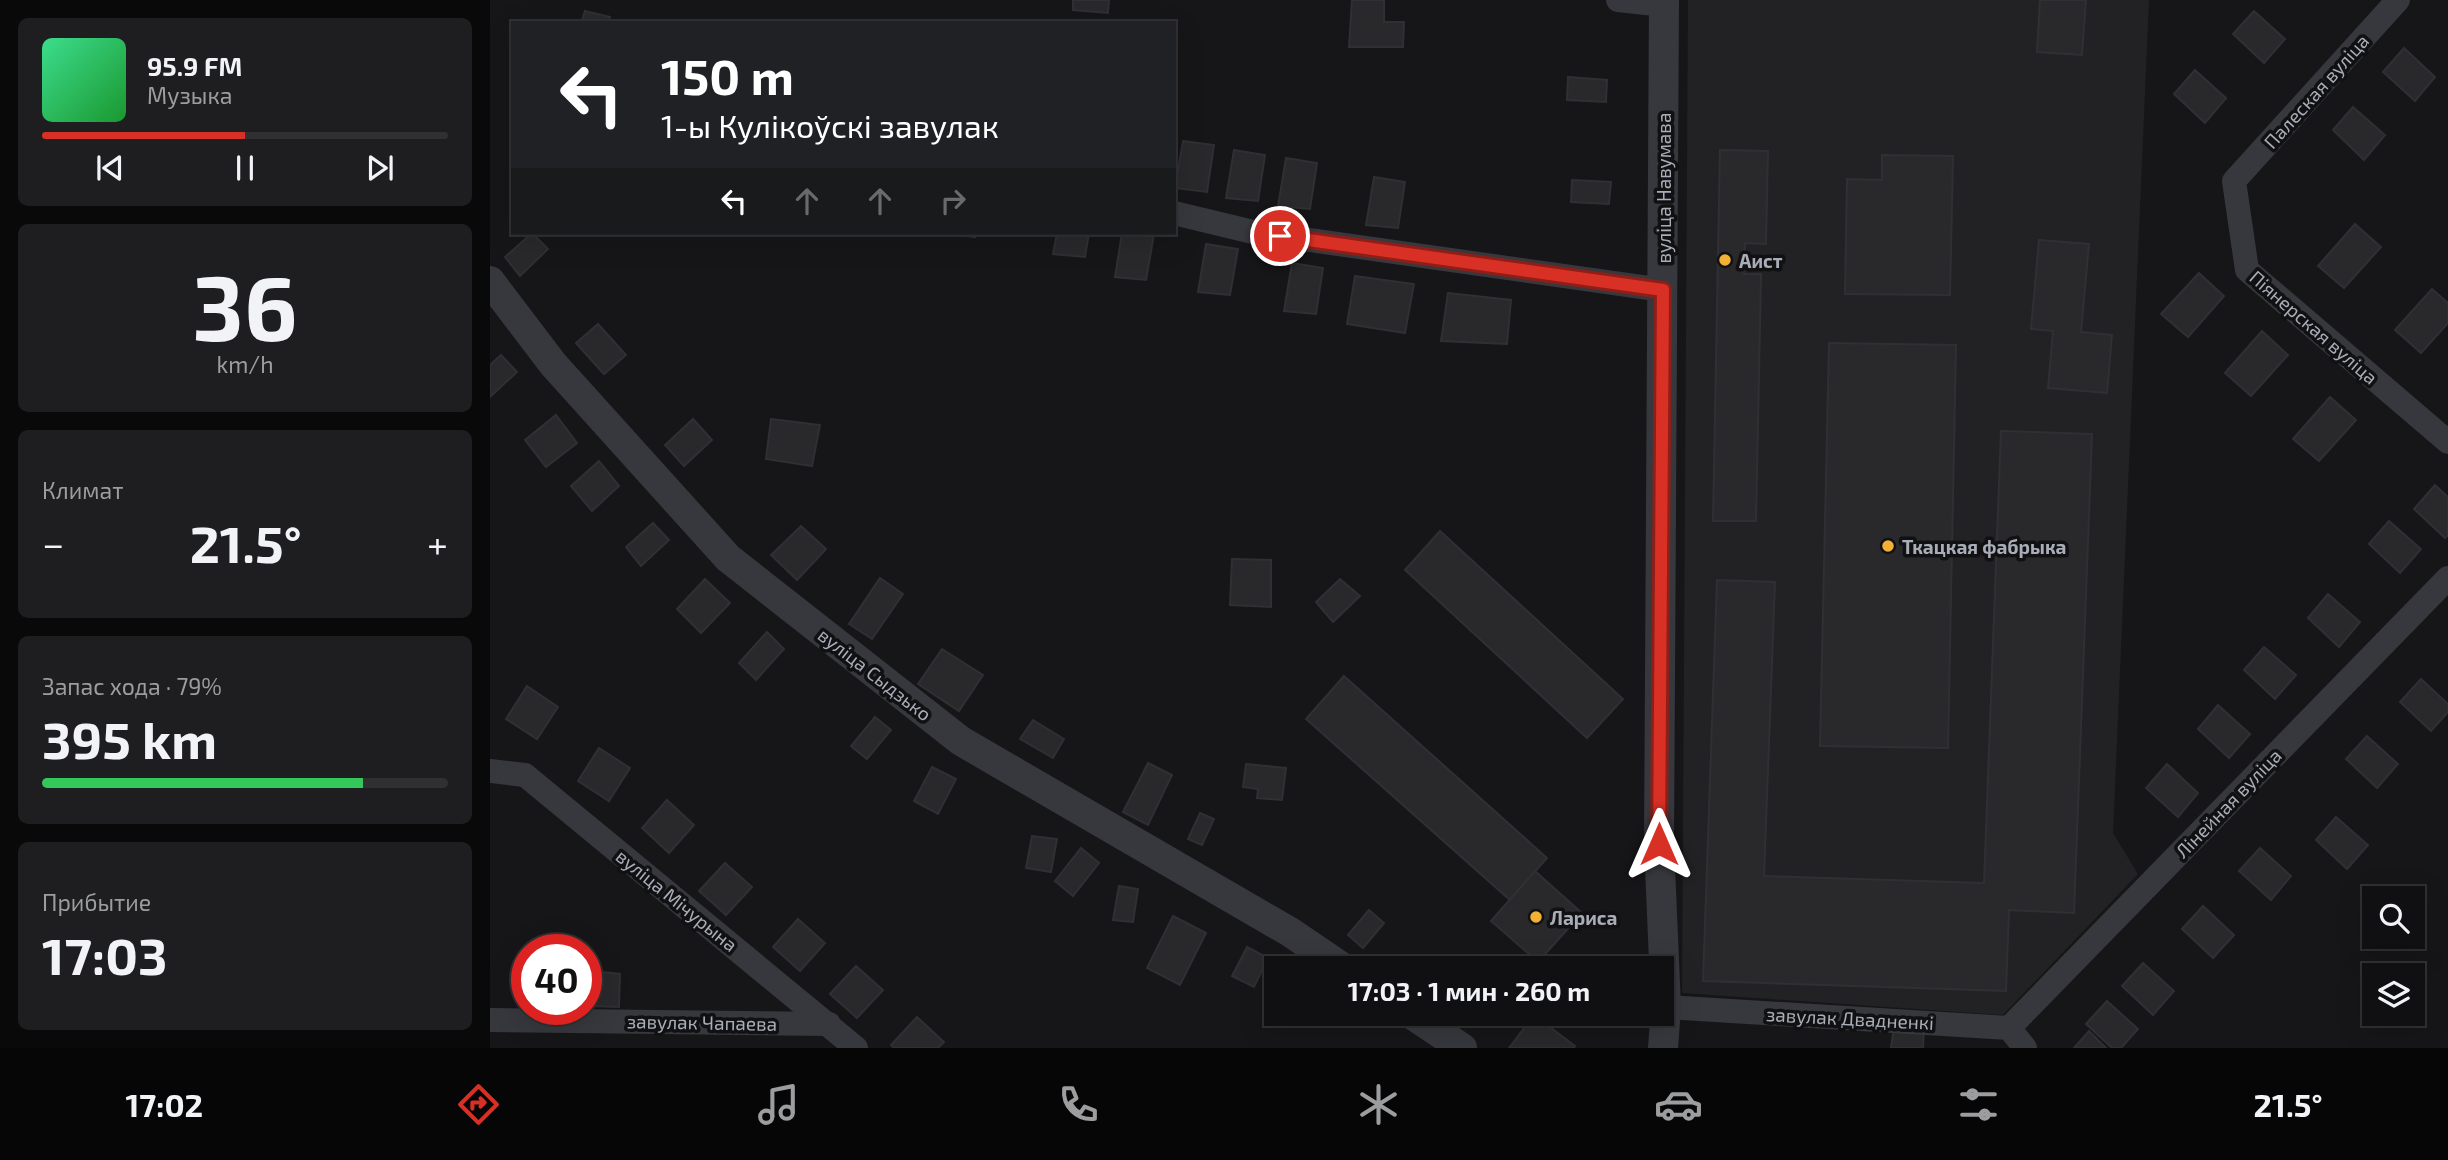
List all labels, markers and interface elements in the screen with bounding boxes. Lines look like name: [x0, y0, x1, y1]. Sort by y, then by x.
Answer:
street label: Палеская вуліца: [2259, 29, 2374, 154]
text: 150 m: [661, 46, 794, 105]
icon: left: [546, 49, 637, 140]
text: 95.9 FM: [147, 50, 242, 81]
text: Музыка: [147, 81, 232, 109]
text: 1-ы Кулікоўскі завулак: [661, 106, 999, 144]
street label: вуліца Навумава: [1652, 113, 1676, 263]
icon: previous: [91, 149, 129, 187]
icon: pause: [226, 149, 264, 187]
icon: next: [361, 149, 399, 187]
icon: left: [715, 182, 753, 220]
icon: ahead: [788, 182, 826, 220]
icon: ahead: [861, 182, 899, 220]
icon: right: [934, 182, 972, 220]
pin: [1250, 206, 1310, 266]
icon: arrive: [1261, 217, 1299, 255]
place label: Аист: [1739, 249, 1783, 272]
text: 36: [192, 250, 298, 359]
marker: Аист: [1717, 252, 1733, 268]
street label: Піянерская вуліца: [2245, 265, 2383, 390]
text: km/h: [216, 350, 274, 378]
text: Климат: [42, 476, 123, 504]
text: 21.5°: [190, 511, 302, 573]
text: −: [42, 520, 64, 566]
text: +: [427, 520, 448, 566]
place label: Ткацкая фабрыка: [1902, 535, 2067, 558]
marker: Ткацкая фабрыка: [1880, 538, 1896, 554]
street label: вуліца Сыдзько: [813, 623, 936, 726]
text: Запас хода · 79%: [42, 672, 222, 700]
text: 395 km: [42, 707, 217, 769]
street label: Лінейная вуліца: [2170, 744, 2287, 863]
position arrow: [1622, 807, 1696, 881]
street label: вуліца Мічурына: [611, 844, 742, 957]
map controls: [2362, 886, 2425, 1026]
button: search: [2362, 886, 2425, 949]
text: Прибытие: [42, 888, 151, 916]
place label: Лариса: [1550, 906, 1617, 929]
marker: Лариса: [1528, 909, 1544, 925]
text: 17:03: [42, 923, 168, 985]
speed limit sign: 40: [511, 934, 602, 1025]
button: layers: [2362, 963, 2425, 1026]
text: 17:03 · 1 мин · 260 m: [1348, 975, 1590, 1006]
street label: завулак Двадненкі: [1765, 1002, 1935, 1035]
street label: завулак Чапаева: [627, 1009, 777, 1036]
icon: directions: [454, 1080, 503, 1129]
icon: music: [754, 1080, 803, 1129]
icon: phone: [1054, 1080, 1103, 1129]
icon: climate: [1354, 1080, 1403, 1129]
icon: car: [1654, 1080, 1703, 1129]
icon: filters: [1954, 1080, 2003, 1129]
text: 17:02: [125, 1085, 203, 1123]
text: 21.5°: [2254, 1085, 2322, 1123]

